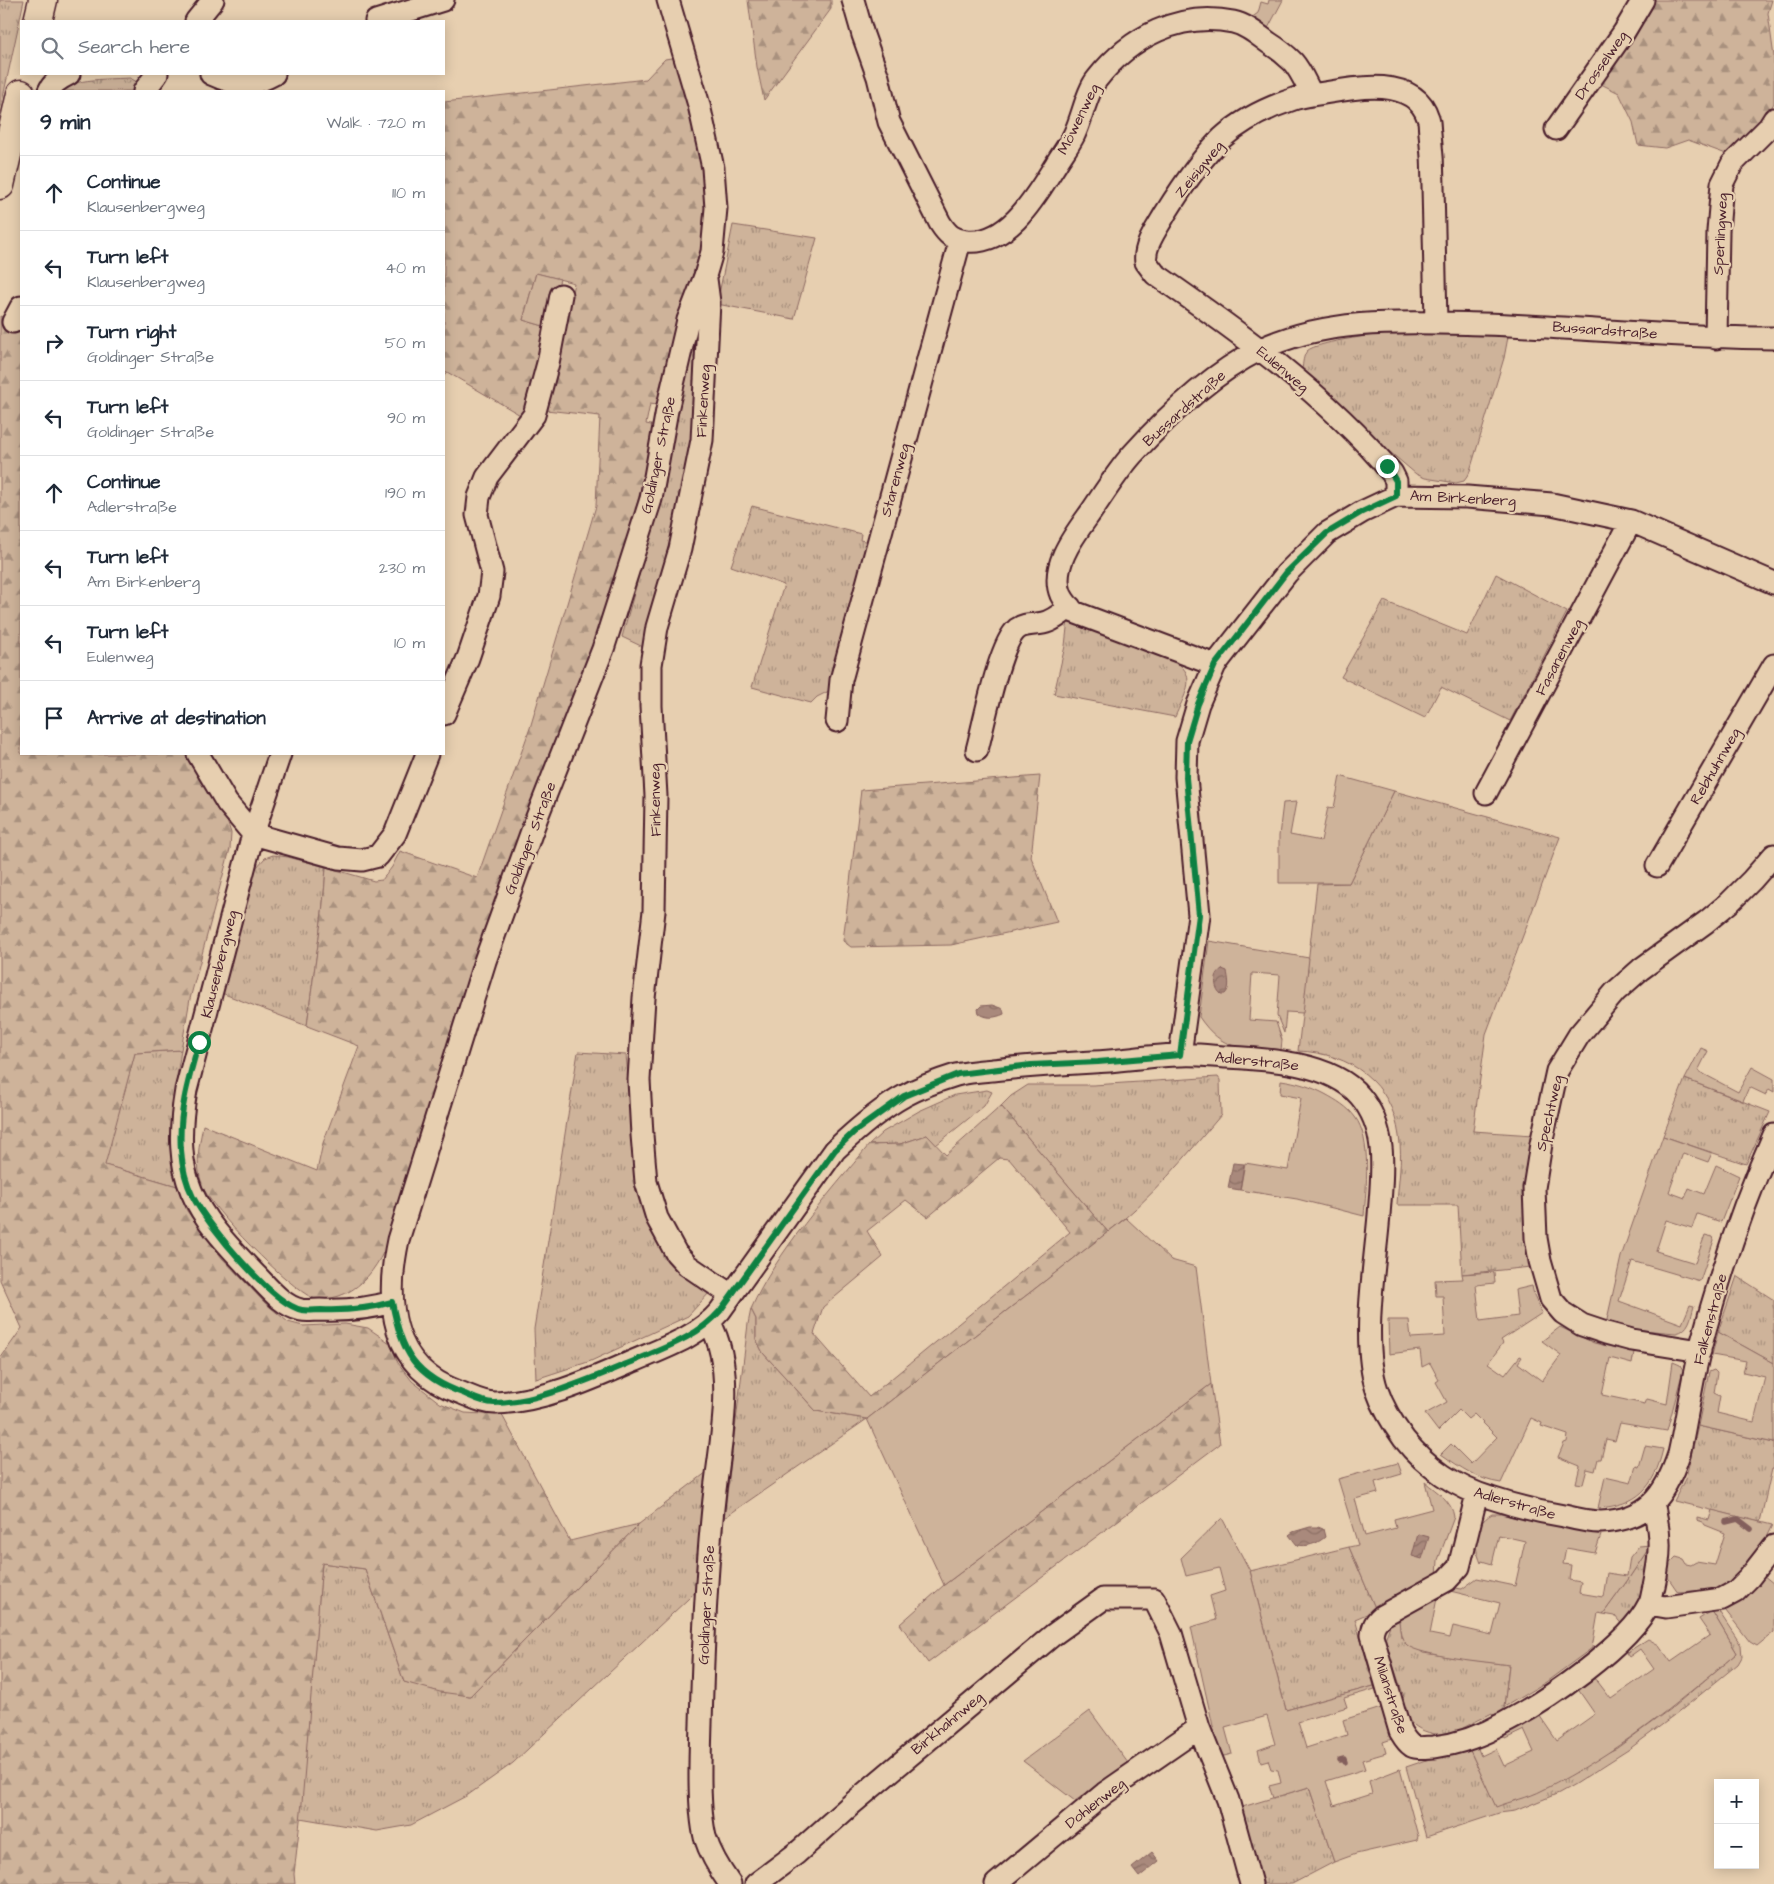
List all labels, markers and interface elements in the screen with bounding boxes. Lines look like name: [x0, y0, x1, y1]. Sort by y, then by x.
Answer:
search box: [20, 20, 445, 75]
street label: Drosselweg: [1570, 26, 1634, 105]
icon: search: [38, 34, 66, 62]
text: Search here: [78, 34, 190, 61]
street label: Möwenweg: [1052, 80, 1106, 159]
text: 9 min: [40, 108, 90, 137]
text: Walk · 720 m: [326, 112, 425, 134]
street label: Zeisigweg: [1170, 136, 1230, 203]
text: Continue: [87, 169, 161, 196]
icon: ahead: [40, 179, 68, 207]
text: 110 m: [392, 182, 425, 204]
street label: Sperlingweg: [1708, 192, 1734, 276]
text: Klausenbergweg: [87, 196, 205, 218]
text: Turn left: [87, 244, 168, 271]
icon: left: [40, 254, 68, 282]
text: 40 m: [385, 257, 425, 279]
text: Klausenbergweg: [87, 271, 205, 293]
street label: Bussardstraße: [1552, 316, 1658, 345]
text: Turn right: [87, 319, 176, 346]
icon: right: [40, 329, 68, 357]
text: 50 m: [385, 332, 425, 354]
street label: Eulenweg: [1251, 341, 1314, 398]
text: Goldinger Straße: [87, 346, 214, 368]
street label: Finkenweg: [691, 364, 717, 438]
street label: Bussardstraße: [1138, 365, 1230, 451]
text: Turn left: [87, 394, 168, 421]
street label: Goldinger Straße: [636, 395, 682, 516]
icon: left: [40, 404, 68, 432]
text: 90 m: [387, 407, 425, 429]
text: Goldinger Straße: [87, 421, 214, 443]
street label: Starenweg: [876, 441, 916, 519]
route end: [1376, 455, 1399, 478]
text: Continue: [87, 469, 161, 496]
icon: ahead: [40, 479, 68, 507]
text: 190 m: [385, 482, 425, 504]
street label: Am Birkenberg: [1409, 485, 1517, 513]
text: Adlerstraße: [87, 496, 177, 518]
text: Turn left: [87, 544, 168, 571]
icon: left: [40, 554, 68, 582]
text: 230 m: [379, 557, 425, 579]
text: Am Birkenberg: [87, 571, 200, 593]
street label: Fasanenweg: [1530, 615, 1589, 700]
text: Turn left: [87, 619, 168, 646]
icon: left: [40, 629, 68, 657]
text: 10 m: [394, 632, 425, 654]
text: Eulenweg: [87, 646, 154, 668]
icon: arrive: [40, 704, 68, 732]
text: Arrive at destination: [87, 705, 266, 732]
street label: Rebhuhnweg: [1685, 724, 1747, 809]
street label: Finkenweg: [644, 763, 668, 837]
street label: Goldinger Straße: [499, 779, 563, 898]
street label: Klausenbergweg: [196, 908, 244, 1020]
route start: [188, 1031, 211, 1054]
street label: Adlerstraße: [1214, 1047, 1300, 1076]
street label: Spechtweg: [1531, 1073, 1569, 1153]
street label: Falkenstraße: [1688, 1271, 1733, 1367]
street label: Adlerstraße: [1471, 1482, 1558, 1525]
street label: Goldinger Straße: [693, 1545, 721, 1665]
street label: Milanstraße: [1368, 1654, 1413, 1737]
street label: Birkhahnweg: [907, 1687, 989, 1761]
street label: Dohlenweg: [1061, 1773, 1131, 1834]
map controls: [1714, 1779, 1759, 1869]
button: +: [1714, 1779, 1759, 1824]
button: −: [1714, 1824, 1759, 1869]

